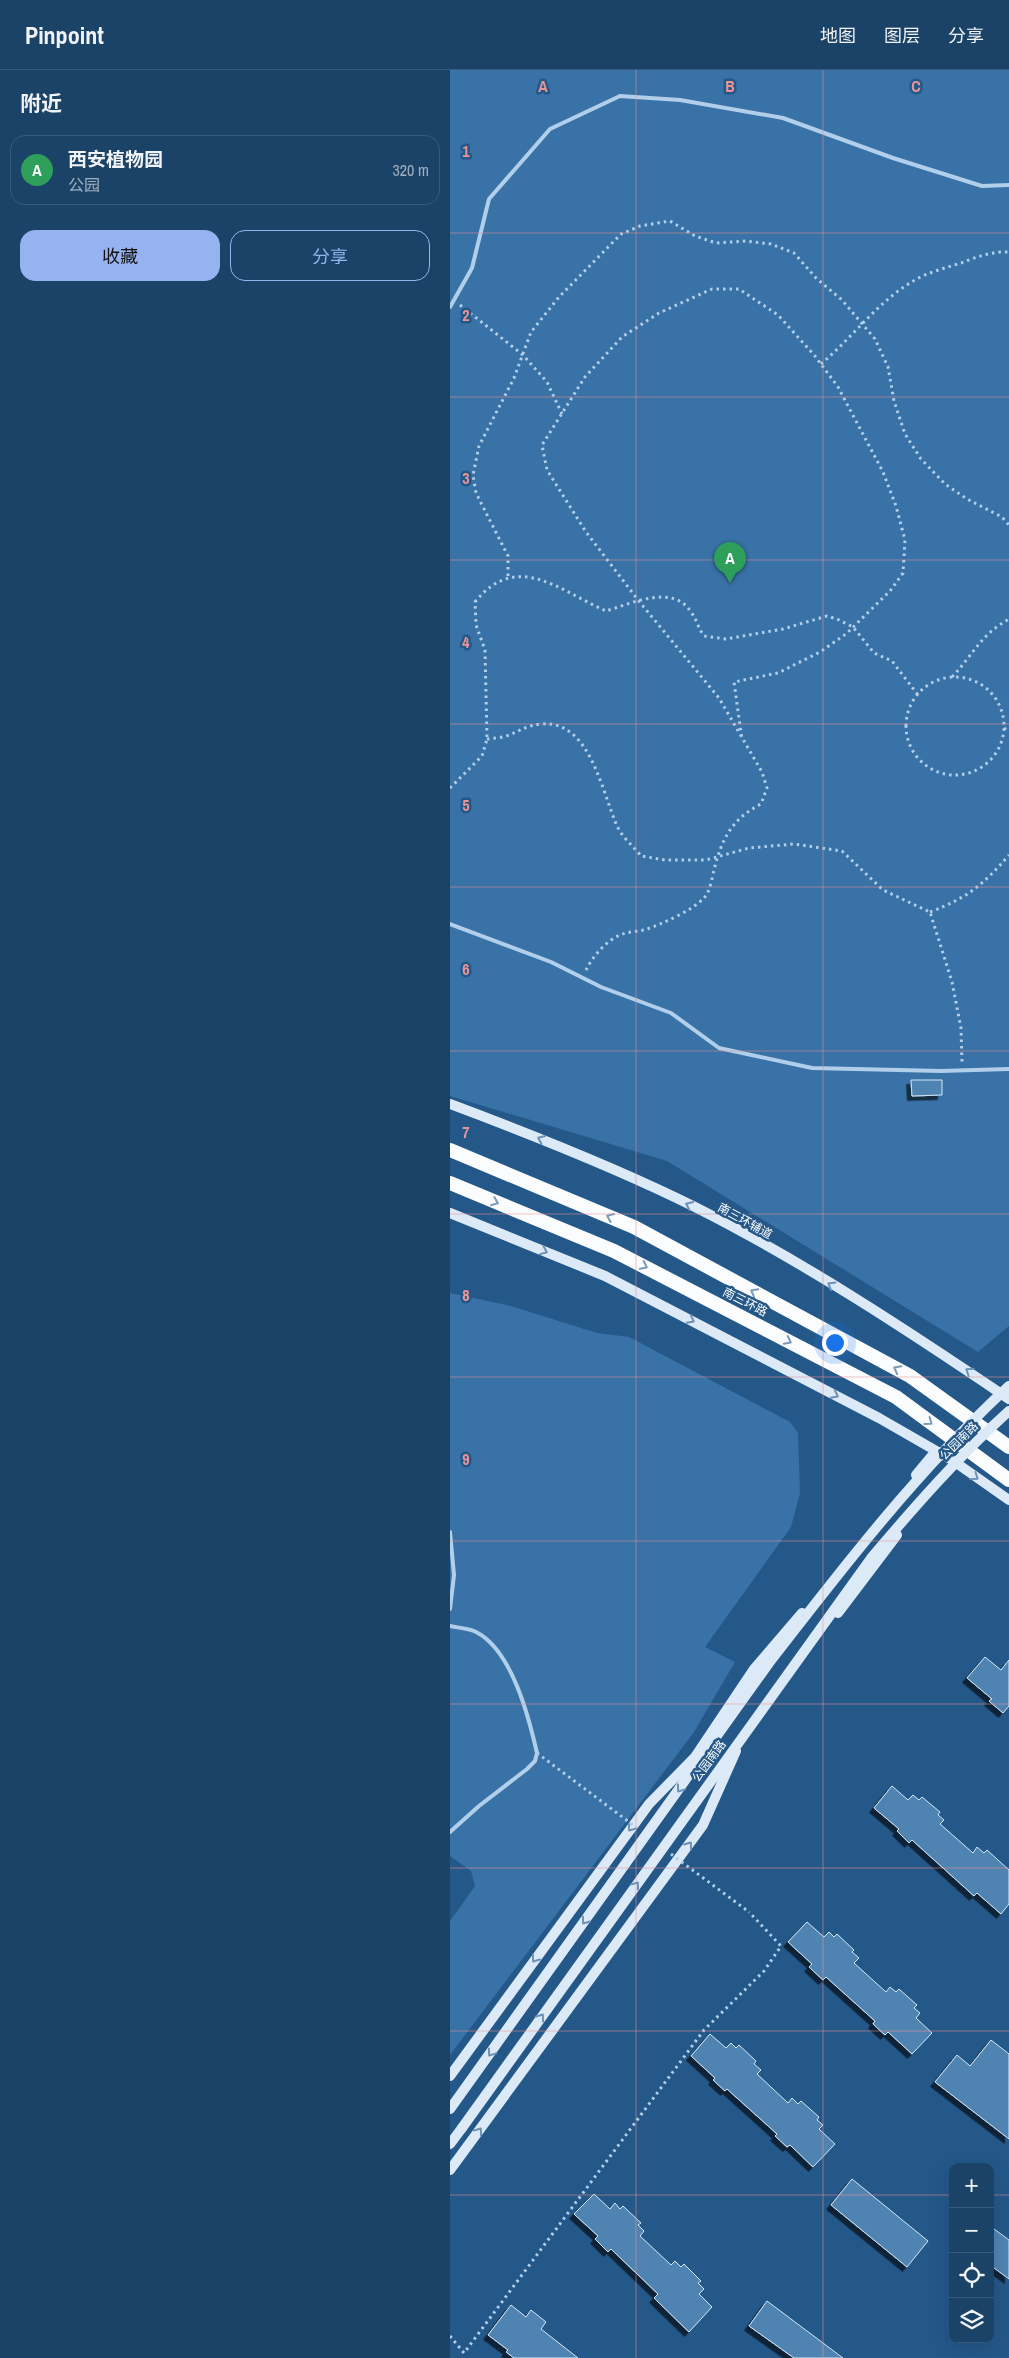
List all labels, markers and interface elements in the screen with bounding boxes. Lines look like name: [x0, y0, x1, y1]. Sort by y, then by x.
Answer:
text: Pinpoint: [25, 19, 104, 51]
text: 地图: [820, 23, 856, 48]
text: 图层: [884, 23, 920, 48]
text: 分享: [948, 23, 984, 48]
text: A: [538, 75, 548, 97]
text: B: [725, 75, 735, 97]
text: C: [911, 75, 921, 97]
text: 附近: [20, 89, 62, 118]
text: 1: [462, 140, 470, 162]
text: 西安植物园: [68, 146, 163, 172]
text: A: [32, 159, 42, 181]
text: 320 m: [393, 159, 429, 181]
text: 公园: [68, 174, 100, 196]
button: 收藏: [20, 230, 220, 281]
button: 分享: [230, 230, 430, 281]
text: 2: [462, 304, 470, 326]
text: 3: [462, 467, 470, 489]
pin: A: [714, 542, 746, 583]
text: 4: [462, 631, 470, 653]
text: 5: [462, 794, 470, 816]
text: 6: [462, 958, 470, 980]
text: 7: [462, 1121, 470, 1143]
one-way arrow: [537, 1134, 546, 1145]
one-way arrow: [490, 1196, 499, 1206]
street label: 南三环辅道: [715, 1199, 775, 1243]
one-way arrow: [685, 1201, 694, 1211]
one-way arrow: [606, 1213, 615, 1224]
one-way arrow: [539, 1245, 548, 1255]
one-way arrow: [639, 1260, 648, 1270]
one-way arrow: [827, 1282, 836, 1292]
text: 8: [462, 1284, 470, 1306]
street label: 南三环路: [720, 1284, 770, 1320]
one-way arrow: [750, 1288, 759, 1298]
one-way arrow: [685, 1314, 694, 1324]
your location: [822, 1330, 848, 1356]
one-way arrow: [783, 1335, 792, 1345]
one-way arrow: [893, 1366, 902, 1376]
one-way arrow: [965, 1368, 974, 1378]
one-way arrow: [830, 1389, 839, 1399]
one-way arrow: [923, 1416, 933, 1425]
street label: 公园南路: [936, 1418, 982, 1464]
text: 9: [462, 1448, 470, 1470]
one-way arrow: [970, 1471, 979, 1480]
street label: 公园南路: [688, 1737, 730, 1785]
one-way arrow: [677, 1783, 686, 1792]
one-way arrow: [629, 1822, 637, 1831]
one-way arrow: [683, 1842, 691, 1851]
one-way arrow: [630, 1881, 639, 1890]
one-way arrow: [582, 1915, 591, 1924]
one-way arrow: [532, 1953, 541, 1963]
one-way arrow: [535, 2013, 544, 2023]
one-way arrow: [487, 2047, 497, 2056]
one-way arrow: [473, 2127, 482, 2137]
map controls: [949, 2163, 994, 2343]
button: +: [949, 2163, 994, 2208]
button: −: [949, 2208, 994, 2253]
button: locate: [949, 2253, 994, 2298]
button: layers: [949, 2298, 994, 2343]

